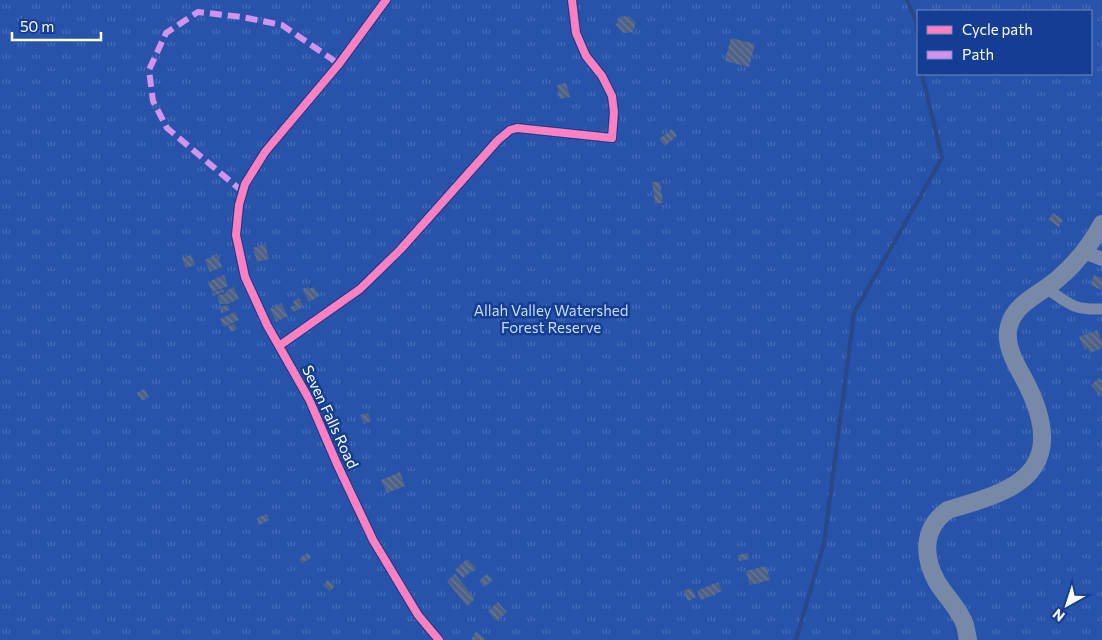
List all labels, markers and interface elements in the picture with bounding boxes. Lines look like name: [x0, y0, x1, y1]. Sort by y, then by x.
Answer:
scale bar: [12, 10, 101, 42]
legend: [917, 10, 1092, 75]
text: 50 m: [20, 17, 54, 35]
text: Cycle path: [962, 20, 1033, 38]
text: Path: [962, 45, 994, 63]
park label: Allah Valley Watershed Forest Reserve: [474, 301, 628, 336]
street label: Seven Falls Road: [299, 362, 363, 471]
north arrow: [1042, 580, 1092, 630]
text: N: [1049, 606, 1068, 625]

